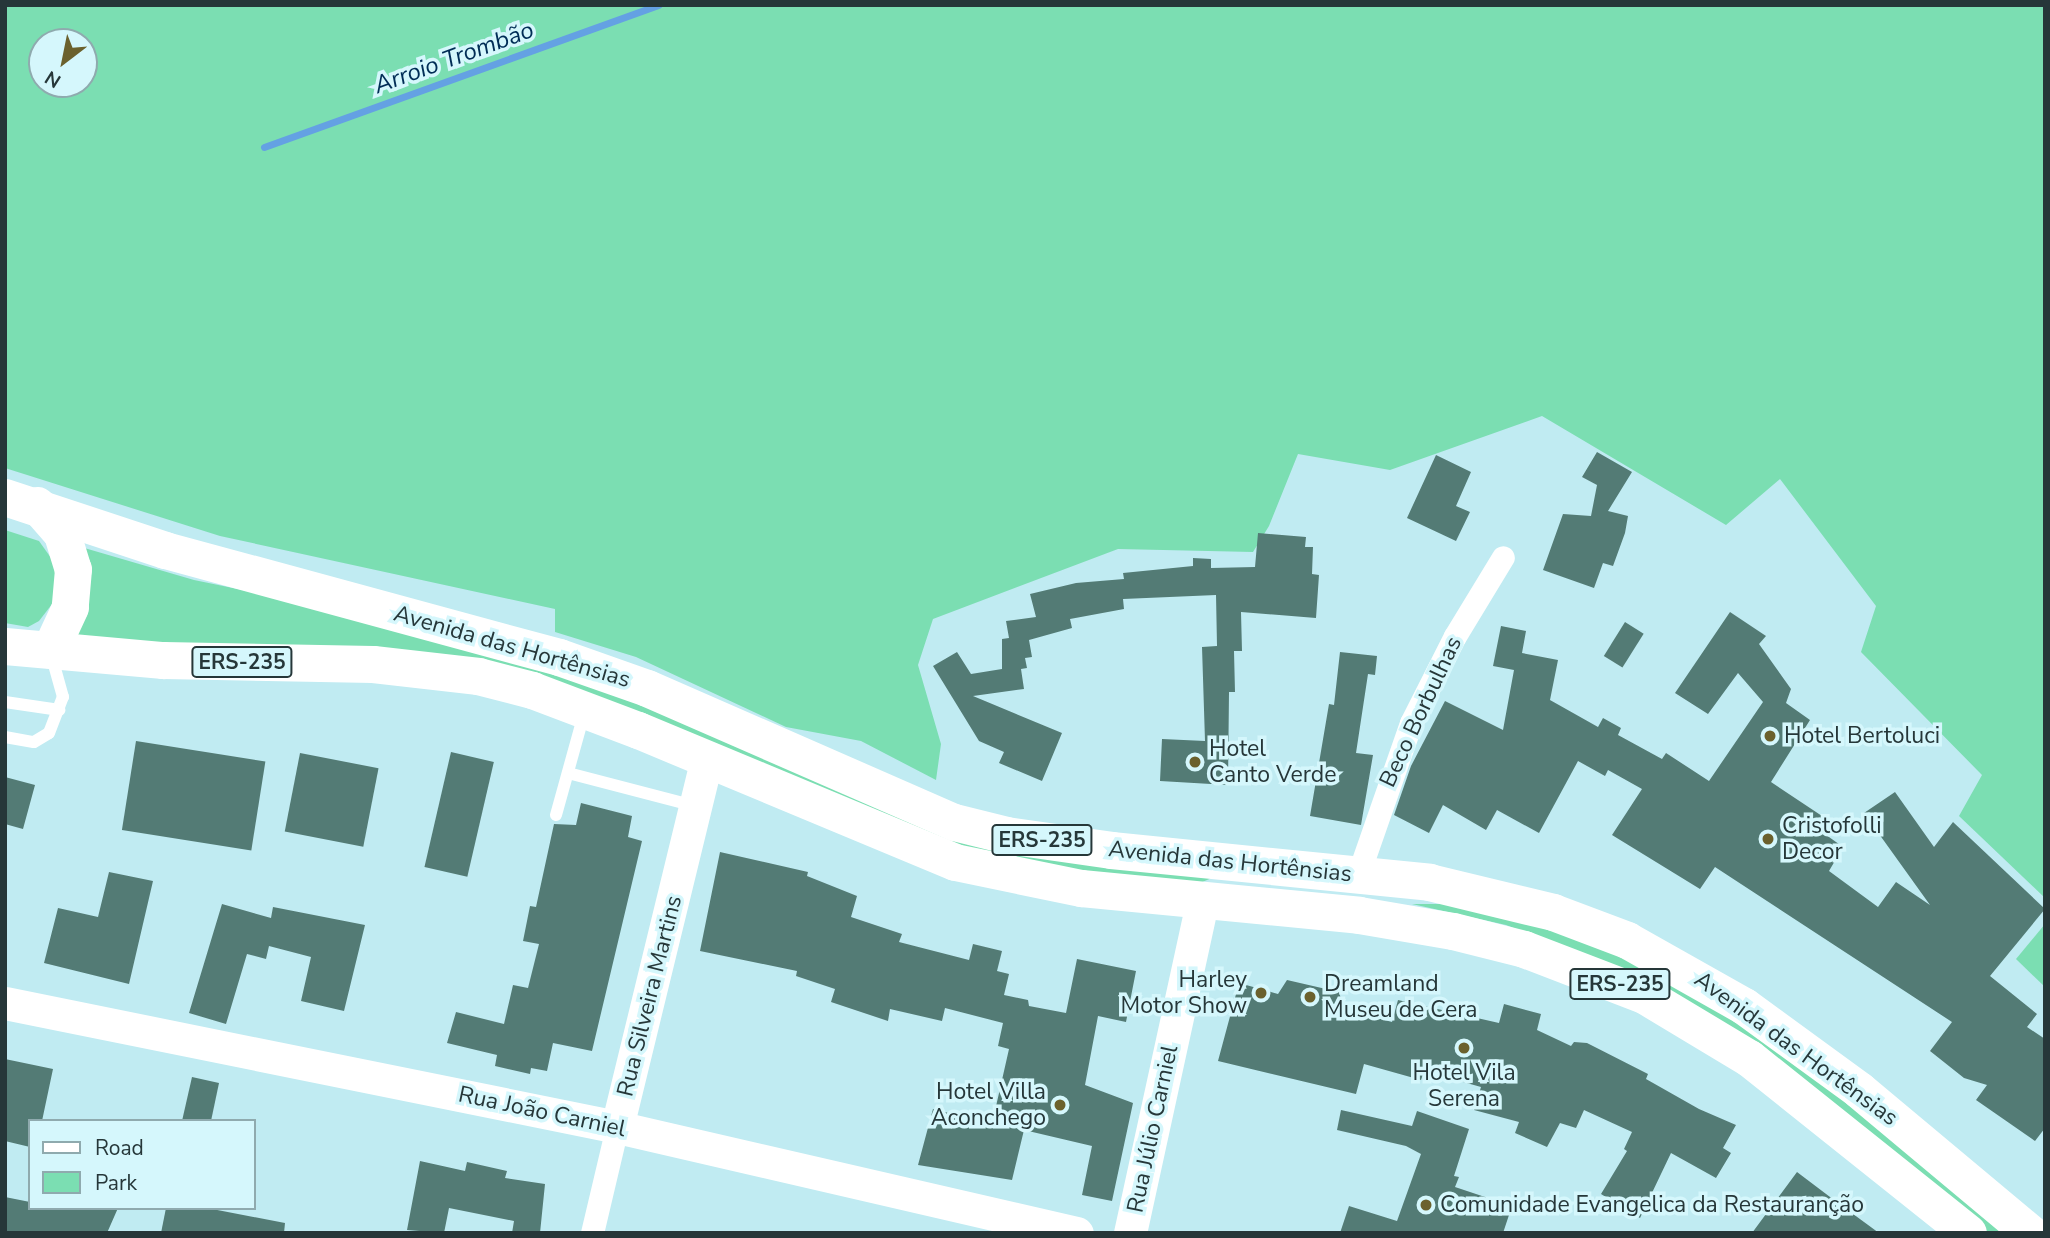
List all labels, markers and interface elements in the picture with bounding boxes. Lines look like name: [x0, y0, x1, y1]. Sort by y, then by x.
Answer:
water label: Arroio Trombão: [370, 16, 538, 100]
north arrow: [28, 28, 98, 98]
text: N: [40, 64, 66, 94]
street label: Avenida das Hortênsias: [391, 600, 633, 694]
street label: Beco Borbulhas: [1374, 632, 1468, 792]
road number: ERS-235: [191, 644, 293, 680]
place label: Hotel Bertoluci: [1784, 722, 1940, 750]
marker: Hotel Bertoluci: [1762, 728, 1778, 744]
place label: Hotel Canto Verde: [1209, 735, 1336, 789]
marker: Hotel Canto Verde: [1187, 754, 1203, 770]
place label: Cristofolli Decor: [1782, 812, 1882, 866]
road number: ERS-235: [991, 822, 1093, 858]
marker: Cristofolli Decor: [1760, 831, 1776, 847]
street label: Avenida das Hortênsias: [1107, 835, 1353, 889]
street label: Rua Silveira Martins: [612, 893, 688, 1099]
place label: Harley Motor Show: [1121, 966, 1247, 1020]
street label: Avenida das Hortênsias: [1689, 966, 1903, 1132]
road number: ERS-235: [1569, 967, 1671, 1002]
place label: Dreamland Museu de Cera: [1324, 970, 1477, 1024]
marker: Harley Motor Show: [1253, 985, 1269, 1001]
marker: Dreamland Museu de Cera: [1302, 989, 1318, 1005]
marker: Hotel Vila Serena: [1456, 1040, 1472, 1056]
street label: Rua Júlio Carniel: [1122, 1043, 1184, 1215]
place label: Hotel Vila Serena: [1412, 1059, 1516, 1113]
place label: Hotel Villa Aconchego: [931, 1078, 1046, 1132]
street label: Rua João Carniel: [456, 1081, 628, 1143]
marker: Hotel Villa Aconchego: [1052, 1097, 1068, 1113]
legend: [28, 1119, 256, 1210]
text: Road: [95, 1134, 144, 1162]
text: Park: [95, 1169, 137, 1197]
place label: Comunidade Evangelica da Restauranção: [1440, 1191, 1864, 1219]
marker: Comunidade Evangelica da Restauranção: [1418, 1197, 1434, 1213]

